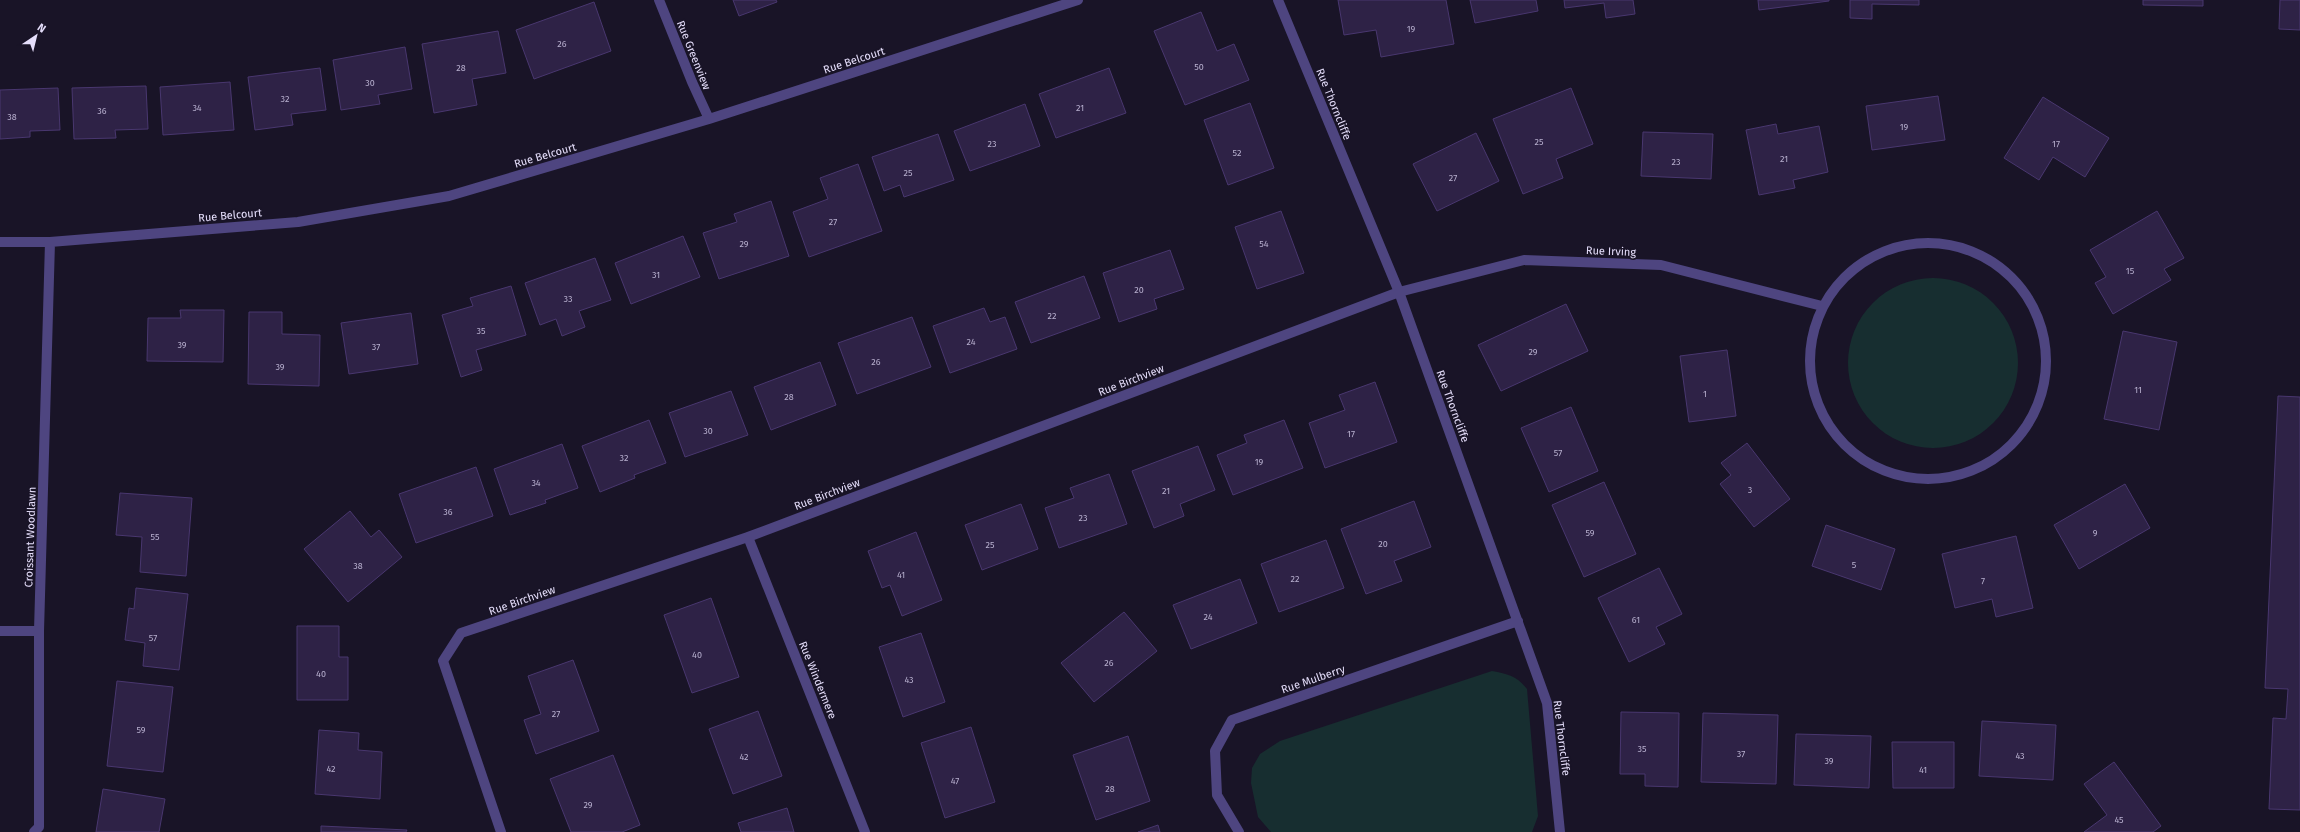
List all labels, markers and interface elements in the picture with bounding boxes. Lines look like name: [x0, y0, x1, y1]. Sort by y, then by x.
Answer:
north arrow: [16, 16, 56, 56]
street label: Rue Greenview: [674, 19, 713, 92]
text: N: [35, 21, 48, 36]
house number: 19: [1407, 24, 1416, 34]
house number: 26: [557, 39, 567, 49]
street label: Rue Belcourt: [822, 44, 887, 77]
house number: 50: [1194, 62, 1204, 72]
house number: 28: [456, 63, 466, 73]
street label: Rue Thorncliffe: [1313, 66, 1354, 142]
house number: 30: [365, 78, 375, 88]
house number: 32: [281, 94, 289, 104]
house number: 34: [192, 103, 202, 113]
house number: 21: [1076, 103, 1084, 113]
house number: 36: [97, 106, 107, 116]
house number: 38: [7, 112, 17, 122]
house number: 19: [1900, 122, 1909, 132]
house number: 25: [1535, 137, 1544, 147]
house number: 23: [988, 139, 996, 149]
house number: 17: [2052, 139, 2060, 149]
street label: Rue Belcourt: [513, 140, 578, 171]
house number: 52: [1233, 148, 1241, 158]
house number: 21: [1780, 154, 1788, 164]
house number: 23: [1672, 157, 1680, 167]
house number: 25: [904, 168, 913, 178]
house number: 27: [1449, 173, 1457, 183]
street label: Rue Belcourt: [198, 206, 262, 225]
house number: 27: [829, 217, 837, 227]
house number: 29: [739, 239, 749, 249]
house number: 54: [1259, 239, 1269, 249]
street label: Rue Irving: [1586, 244, 1637, 259]
house number: 15: [2126, 266, 2135, 276]
house number: 31: [652, 270, 660, 280]
house number: 20: [1134, 285, 1144, 295]
house number: 33: [564, 294, 572, 304]
house number: 22: [1048, 311, 1056, 321]
house number: 35: [476, 326, 486, 336]
house number: 24: [966, 337, 976, 347]
house number: 39: [177, 340, 187, 350]
house number: 37: [372, 342, 380, 352]
house number: 29: [1528, 347, 1538, 357]
house number: 26: [871, 357, 881, 367]
house number: 39: [275, 362, 285, 372]
street label: Rue Birchview: [1096, 362, 1166, 399]
street label: Rue Thorncliffe: [1433, 368, 1472, 444]
house number: 11: [2134, 385, 2142, 395]
house number: 1: [1703, 389, 1707, 399]
house number: 28: [784, 392, 794, 402]
house number: 30: [703, 426, 713, 436]
house number: 17: [1347, 429, 1355, 439]
house number: 57: [1554, 448, 1562, 458]
house number: 32: [620, 453, 628, 463]
house number: 19: [1255, 457, 1264, 467]
street label: Rue Birchview: [792, 476, 862, 513]
house number: 34: [531, 478, 541, 488]
house number: 3: [1748, 485, 1752, 495]
house number: 21: [1162, 486, 1170, 496]
street label: Croissant Woodlawn: [22, 487, 39, 588]
house number: 36: [443, 507, 453, 517]
house number: 23: [1079, 513, 1087, 523]
house number: 59: [1585, 528, 1595, 538]
house number: 9: [2093, 528, 2098, 538]
house number: 55: [151, 532, 160, 542]
house number: 20: [1378, 539, 1388, 549]
house number: 25: [986, 540, 995, 550]
house number: 5: [1852, 560, 1857, 570]
house number: 38: [353, 561, 363, 571]
house number: 41: [897, 570, 905, 580]
house number: 22: [1291, 574, 1299, 584]
house number: 7: [1981, 576, 1985, 586]
street label: Rue Birchview: [487, 583, 557, 618]
house number: 24: [1203, 612, 1213, 622]
house number: 61: [1632, 615, 1640, 625]
house number: 57: [149, 633, 157, 643]
street label: Rue Windermere: [796, 639, 839, 721]
house number: 40: [692, 650, 702, 660]
house number: 26: [1104, 658, 1114, 668]
street label: Rue Mulberry: [1280, 662, 1347, 696]
house number: 40: [316, 669, 326, 679]
house number: 43: [904, 675, 914, 685]
street label: Rue Thorncliffe: [1550, 700, 1573, 777]
house number: 27: [552, 709, 560, 719]
house number: 59: [136, 725, 146, 735]
house number: 35: [1637, 744, 1647, 754]
house number: 37: [1737, 749, 1745, 759]
house number: 43: [2015, 751, 2025, 761]
house number: 42: [739, 752, 749, 762]
house number: 39: [1824, 756, 1834, 766]
house number: 42: [326, 764, 336, 774]
house number: 41: [1919, 765, 1927, 775]
house number: 47: [951, 776, 959, 786]
house number: 28: [1105, 784, 1115, 794]
house number: 29: [583, 800, 593, 810]
house number: 45: [2114, 815, 2124, 825]

